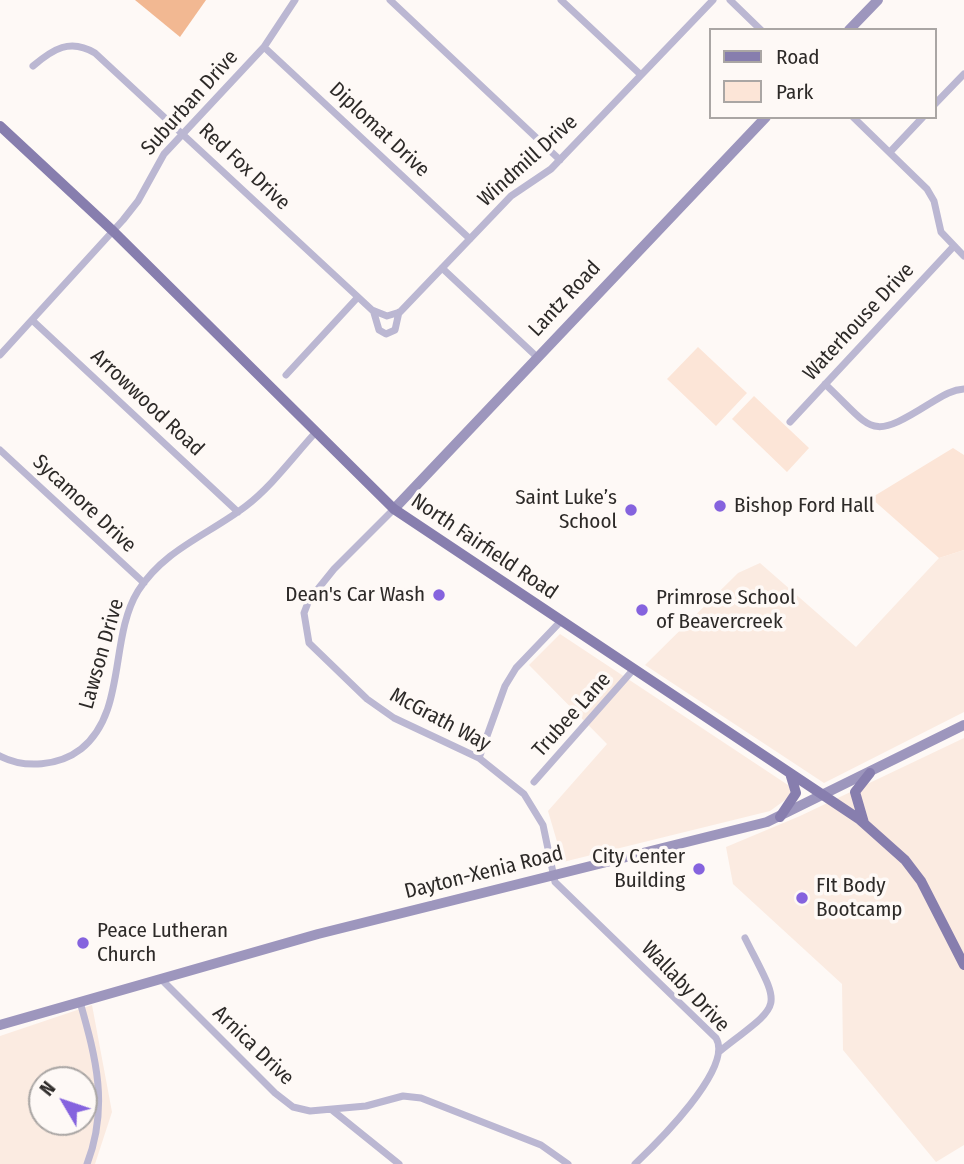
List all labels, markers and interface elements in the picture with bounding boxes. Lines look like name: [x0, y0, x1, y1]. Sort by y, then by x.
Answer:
legend: [708, 28, 936, 119]
text: Road: [776, 44, 820, 70]
street label: Suburban Drive: [136, 45, 244, 161]
street label: Diplomat Drive: [324, 77, 434, 183]
text: Park: [776, 79, 813, 105]
street label: Windmill Drive: [473, 110, 583, 212]
street label: Red Fox Drive: [193, 118, 295, 216]
street label: Lantz Road: [524, 256, 606, 342]
street label: Waterhouse Drive: [798, 258, 920, 386]
street label: Arrowwood Road: [85, 344, 209, 462]
street label: Sycamore Drive: [27, 450, 141, 558]
place label: Saint Luke’s School: [515, 485, 617, 535]
street label: North Fairfield Road: [406, 489, 562, 605]
place label: Bishop Ford Hall: [734, 493, 874, 519]
marker: Bishop Ford Hall: [712, 498, 728, 514]
marker: Saint Luke’s School: [623, 502, 639, 518]
place label: Dean's Car Wash: [285, 582, 425, 608]
place label: Primrose School of Beavercreek: [656, 585, 796, 635]
marker: Dean's Car Wash: [431, 587, 447, 603]
street label: Lawson Drive: [74, 596, 130, 712]
marker: Primrose School of Beavercreek: [634, 602, 650, 618]
street label: Trubee Lane: [527, 667, 617, 763]
street label: McGrath Way: [385, 683, 495, 757]
street label: Dayton-Xenia Road: [402, 841, 566, 905]
place label: City Center Building: [592, 844, 685, 894]
marker: City Center Building: [691, 861, 707, 877]
place label: FIt Body Bootcamp: [816, 873, 903, 923]
marker: FIt Body Bootcamp: [794, 890, 810, 906]
place label: Peace Lutheran Church: [97, 918, 228, 968]
marker: Peace Lutheran Church: [75, 935, 91, 951]
street label: Wallaby Drive: [636, 936, 734, 1038]
street label: Arnica Drive: [207, 1001, 299, 1091]
north arrow: [28, 1066, 98, 1136]
text: N: [35, 1077, 60, 1100]

